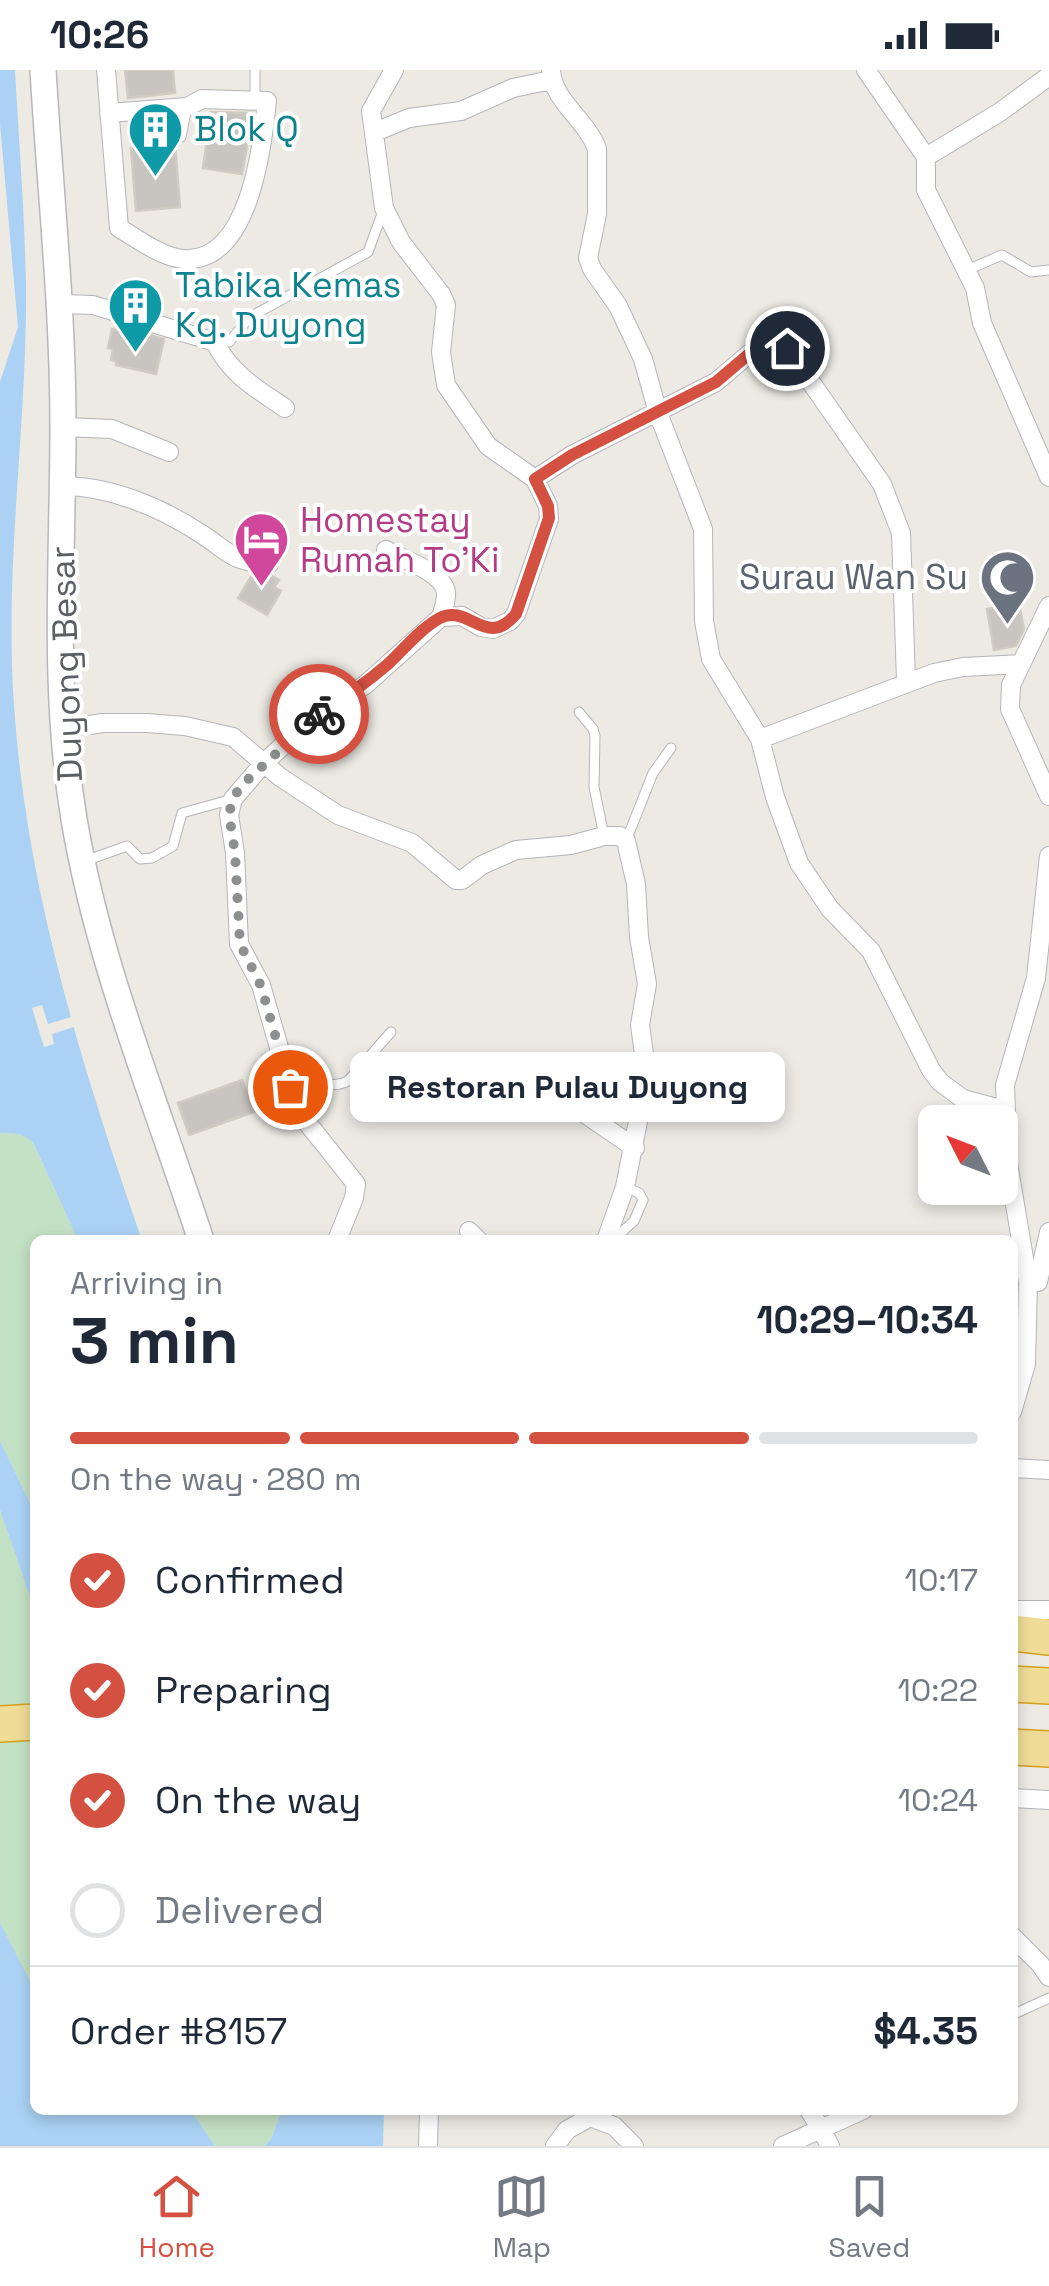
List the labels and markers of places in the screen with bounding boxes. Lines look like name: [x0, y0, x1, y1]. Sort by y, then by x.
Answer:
building icon: Blok Q: [125, 99, 185, 178]
place label: Blok Q: [194, 107, 299, 151]
place label: Tabika Kemas Kg. Duyong: [175, 263, 401, 347]
building icon: Tabika Kemas Kg. Duyong: [106, 275, 166, 354]
pin: [745, 306, 830, 391]
place label: Homestay Rumah To’Ki: [300, 498, 500, 582]
hotel icon: Homestay Rumah To’Ki: [231, 510, 291, 589]
mosque icon: Surau Wan Su: [977, 547, 1037, 626]
place label: Surau Wan Su: [739, 555, 968, 599]
pin: [248, 1045, 333, 1130]
callout: Restoran Pulau Duyong: [350, 1052, 785, 1122]

